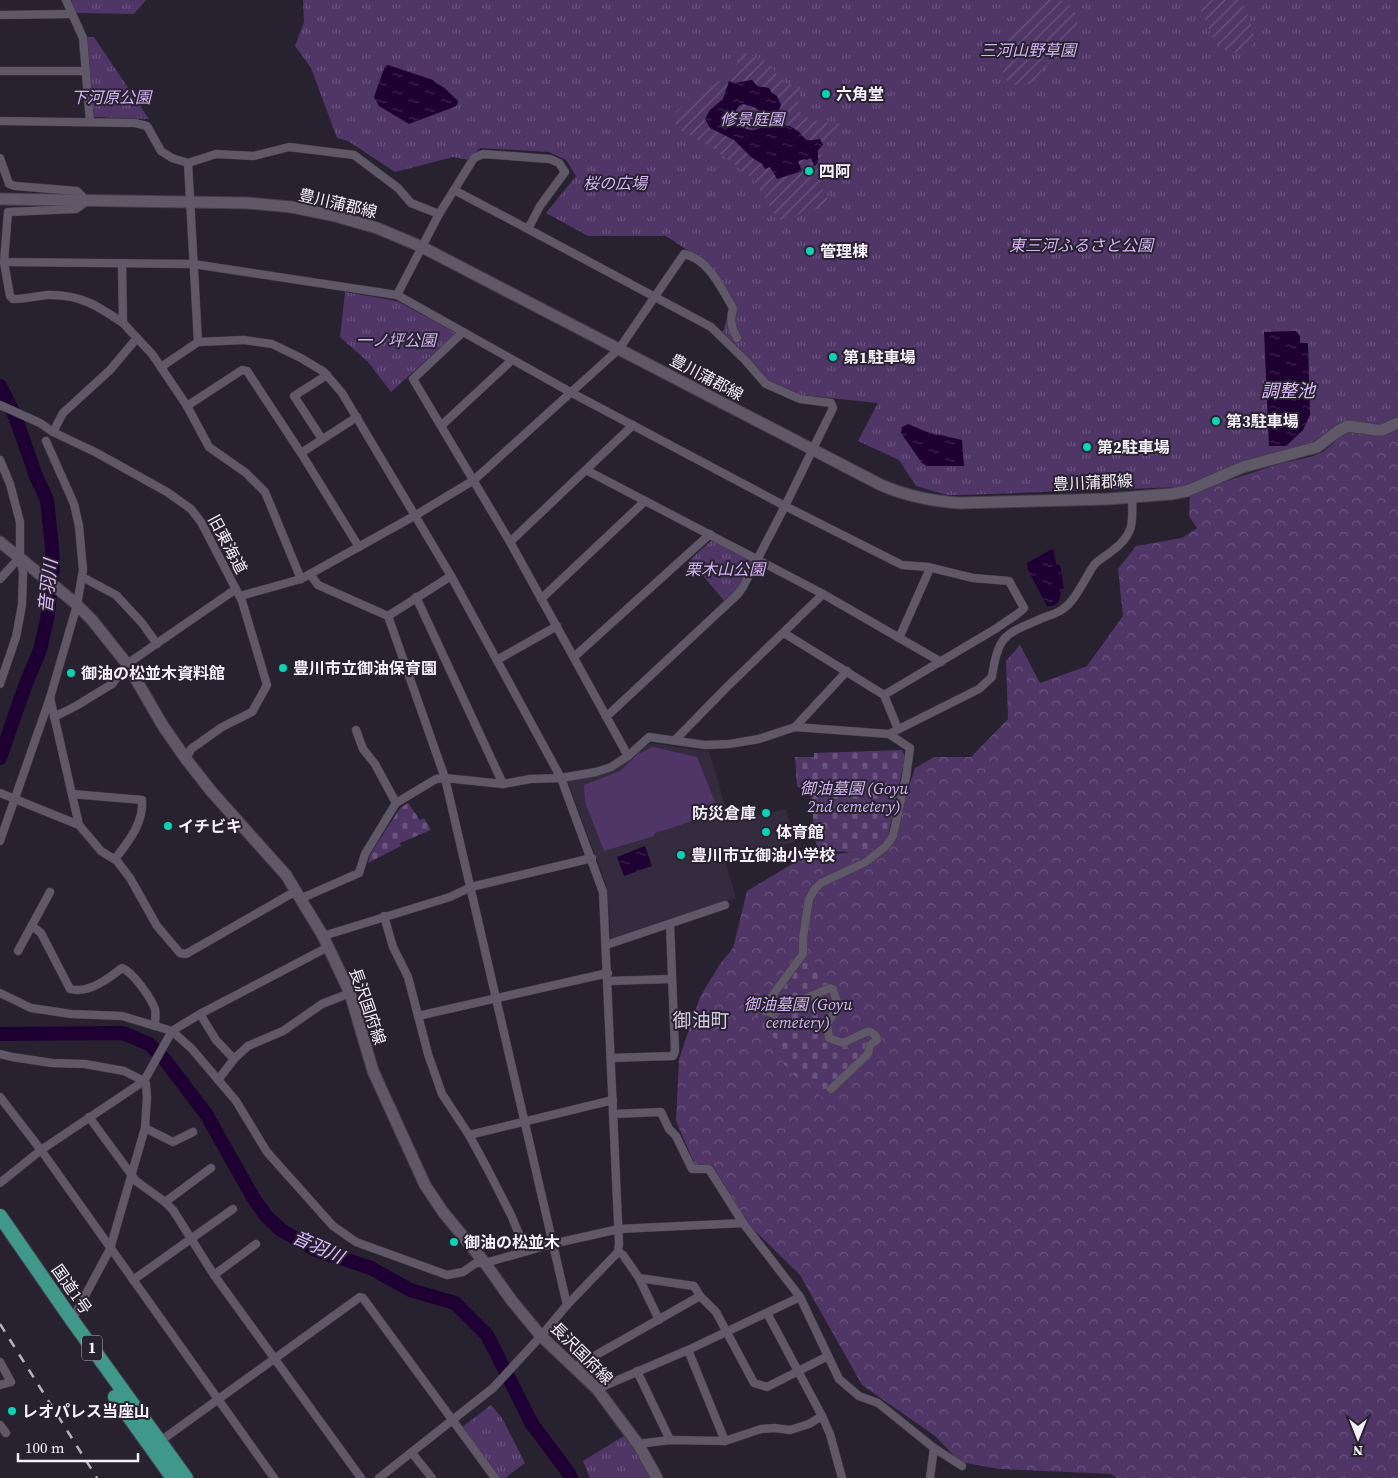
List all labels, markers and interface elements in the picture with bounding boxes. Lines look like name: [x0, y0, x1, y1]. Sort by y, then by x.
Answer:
park label: 三河山野草園: [980, 39, 1078, 61]
place label: 六角堂: [836, 83, 884, 105]
park label: 下河原公園: [71, 86, 153, 108]
marker: 六角堂: [820, 88, 832, 100]
park label: 修景庭園: [720, 108, 786, 130]
place label: 四阿: [819, 160, 851, 182]
marker: 四阿: [803, 165, 815, 177]
park label: 桜の広場: [583, 172, 649, 194]
street label: 豊川蒲郡線: [297, 183, 379, 223]
park label: 東三河ふるさと公園: [1009, 234, 1155, 256]
place label: 管理棟: [820, 240, 868, 262]
marker: 管理棟: [804, 245, 816, 257]
park label: 一ノ坪公園: [356, 329, 438, 351]
place label: 第1駐車場: [843, 346, 916, 368]
street label: 豊川蒲郡線: [667, 349, 747, 405]
marker: 第1駐車場: [827, 351, 839, 363]
water label: 調整池: [1261, 378, 1317, 403]
place label: 第3駐車場: [1226, 410, 1299, 432]
marker: 第3駐車場: [1210, 415, 1222, 427]
place label: 第2駐車場: [1097, 436, 1170, 458]
marker: 第2駐車場: [1081, 441, 1093, 453]
street label: 豊川蒲郡線: [1052, 469, 1134, 495]
street label: 旧東海道: [203, 511, 253, 577]
water label: 音羽川: [32, 556, 63, 614]
park label: 栗木山公園: [685, 558, 767, 580]
place label: 豊川市立御油保育園: [293, 657, 437, 679]
place label: 御油の松並木資料館: [81, 662, 225, 684]
marker: 豊川市立御油保育園: [277, 662, 289, 674]
marker: 御油の松並木資料館: [65, 667, 77, 679]
park label: 御油墓園 (Goyu 2nd cemetery): [800, 777, 909, 817]
place label: 防災倉庫: [692, 802, 756, 824]
marker: 防災倉庫: [760, 807, 772, 819]
place label: イチビキ: [178, 815, 242, 837]
marker: イチビキ: [162, 820, 174, 832]
place label: 体育館: [776, 821, 824, 843]
marker: 体育館: [760, 826, 772, 838]
place label: 豊川市立御油小学校: [691, 844, 835, 866]
marker: 豊川市立御油小学校: [675, 849, 687, 861]
street label: 長沢国府線: [345, 965, 391, 1047]
park label: 御油墓園 (Goyu cemetery): [744, 993, 853, 1033]
district label: 御油町: [672, 1007, 730, 1033]
water label: 音羽川: [288, 1224, 350, 1270]
place label: 御油の松並木: [464, 1231, 560, 1253]
marker: 御油の松並木: [448, 1236, 460, 1248]
street label: 国道1号: [47, 1260, 97, 1318]
street label: 長沢国府線: [546, 1317, 618, 1389]
road number: 1: [82, 1336, 102, 1360]
place label: レオパレス当座山: [22, 1400, 150, 1422]
marker: レオパレス当座山: [6, 1405, 18, 1417]
north arrow: [1333, 1413, 1383, 1463]
scale bar: [18, 1430, 138, 1462]
text: 100 m: [25, 1437, 65, 1458]
text: N: [1353, 1441, 1363, 1461]

